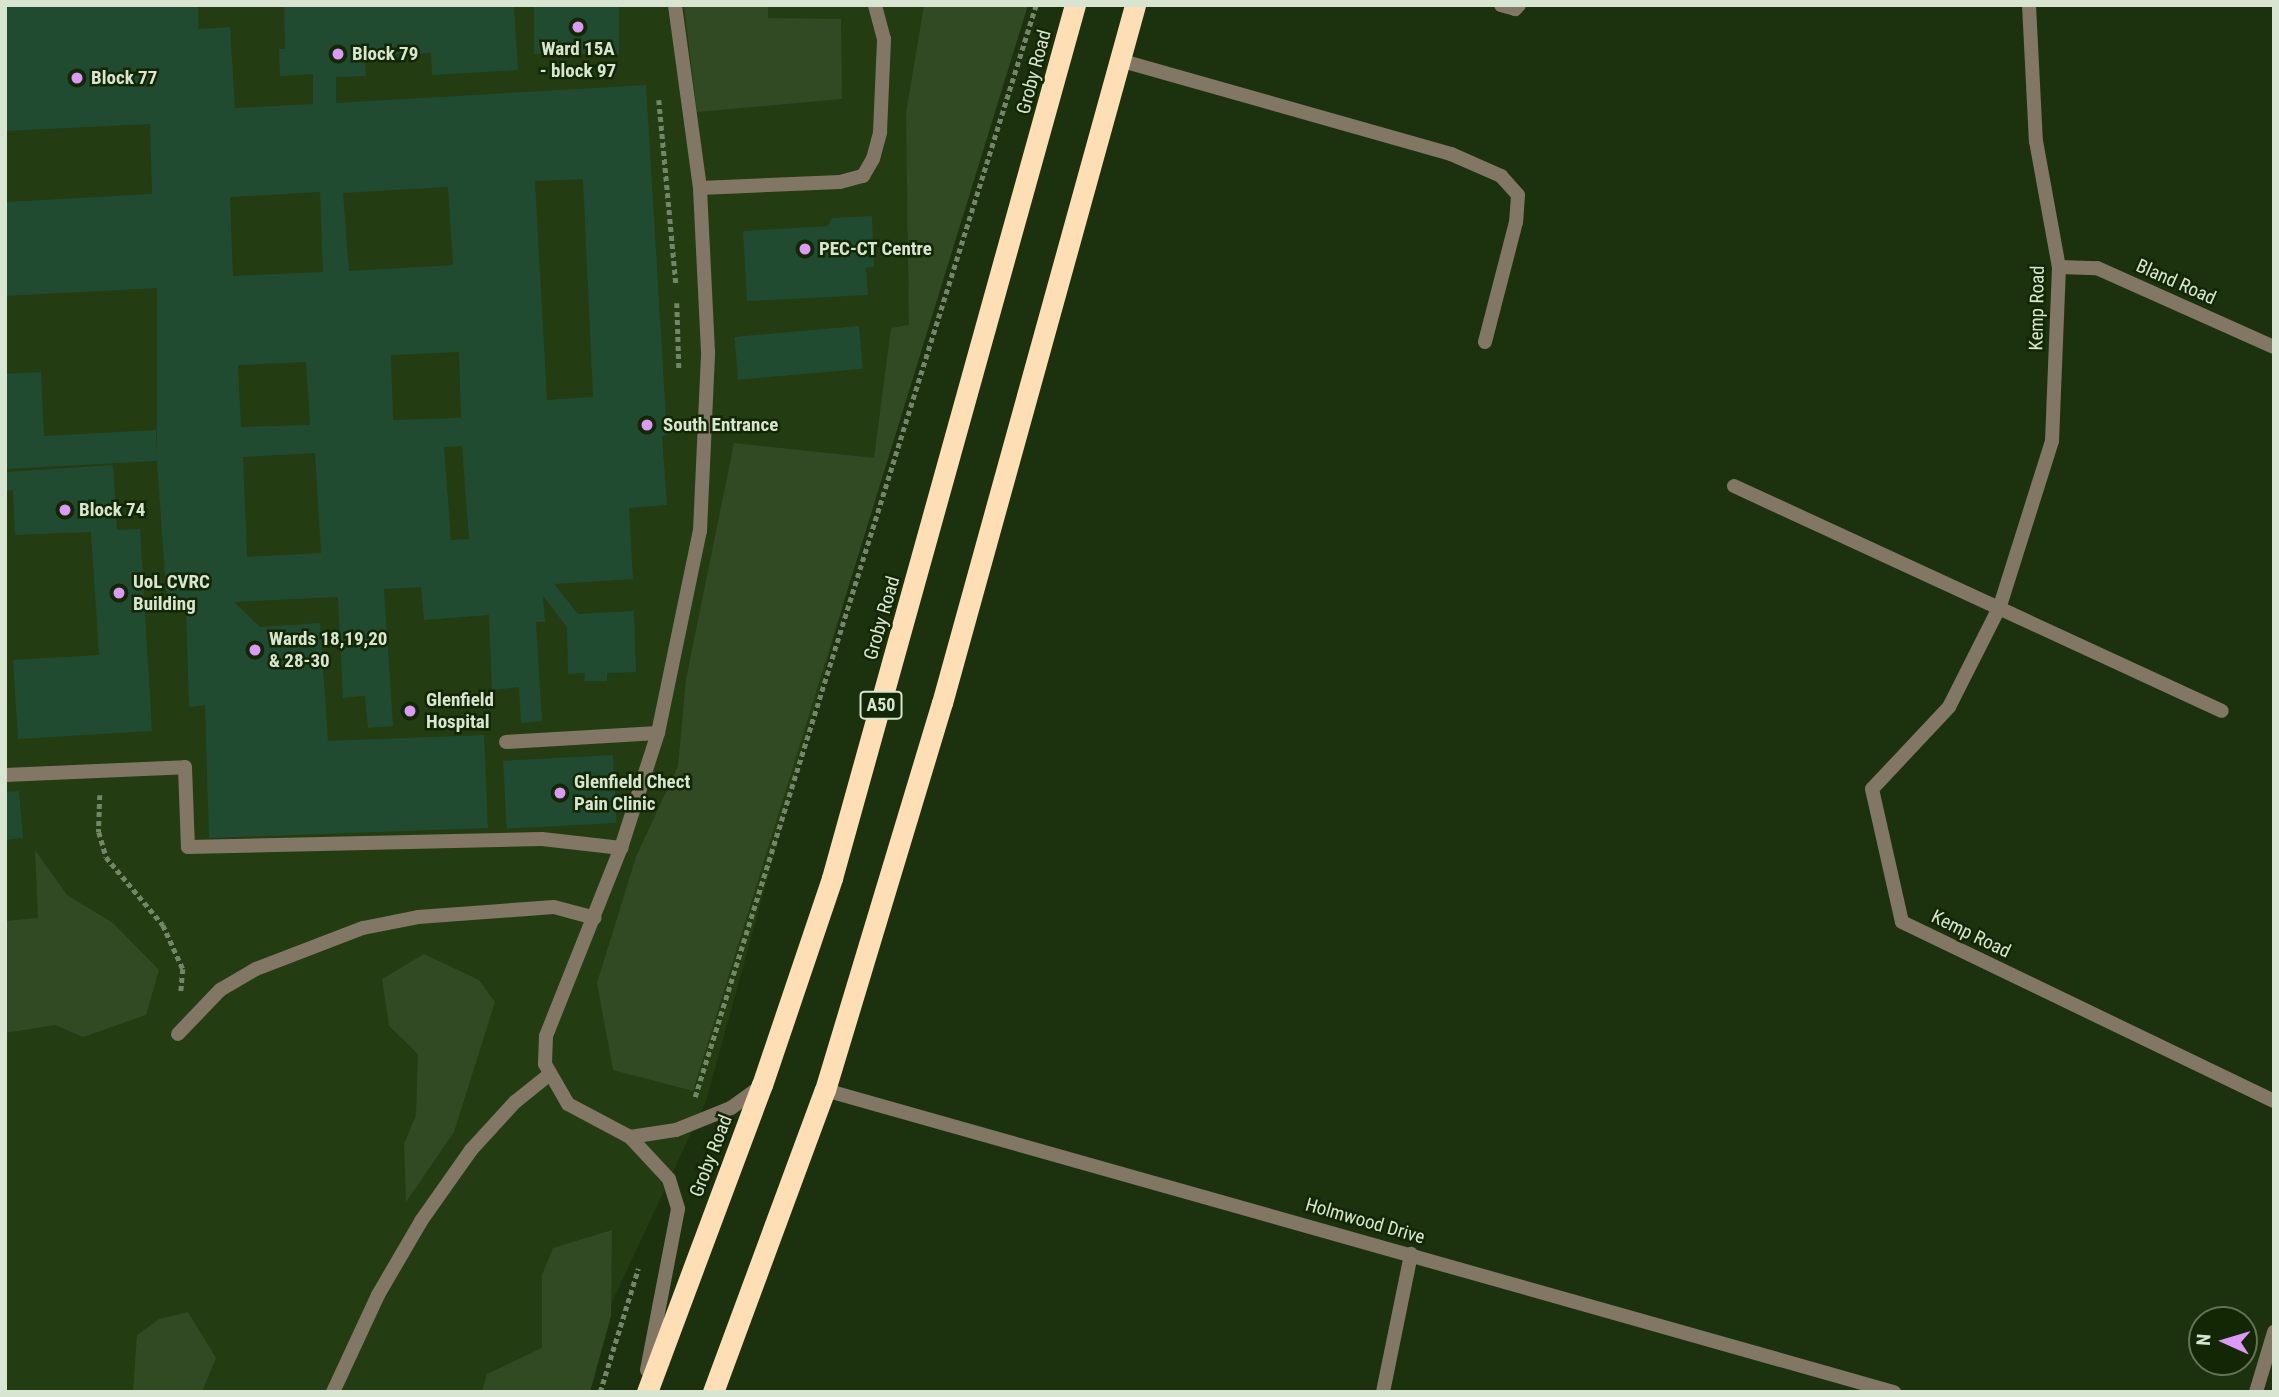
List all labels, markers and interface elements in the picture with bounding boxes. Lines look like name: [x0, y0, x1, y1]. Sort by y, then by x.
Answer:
marker: Ward 15A - block 97: [570, 19, 586, 35]
street label: Groby Road: [1012, 27, 1056, 117]
place label: Ward 15A - block 97: [540, 38, 616, 82]
place label: Block 79: [352, 43, 418, 65]
marker: Block 79: [330, 46, 346, 62]
place label: Block 77: [91, 67, 157, 89]
marker: Block 77: [69, 70, 85, 86]
place label: PEC-CT Centre: [819, 238, 932, 260]
marker: PEC-CT Centre: [797, 241, 813, 257]
street label: Bland Road: [2133, 254, 2219, 310]
street label: Kemp Road: [2025, 265, 2049, 351]
place label: South Entrance: [663, 414, 778, 436]
marker: South Entrance: [637, 415, 657, 435]
place label: Block 74: [79, 499, 145, 521]
marker: Block 74: [57, 502, 73, 518]
place label: UoL CVRC Building: [133, 571, 210, 615]
street label: Groby Road: [859, 573, 905, 663]
marker: UoL CVRC Building: [111, 585, 127, 601]
place label: Wards 18,19,20 & 28-30: [269, 628, 387, 672]
marker: Wards 18,19,20 & 28-30: [247, 642, 263, 658]
place label: Glenfield Hospital: [426, 689, 494, 733]
road number: A50: [858, 690, 904, 720]
marker: Glenfield Hospital: [400, 701, 420, 721]
place label: Glenfield Chect Pain Clinic: [574, 771, 690, 815]
marker: Glenfield Chect Pain Clinic: [552, 785, 568, 801]
street label: Kemp Road: [1928, 905, 2014, 963]
street label: Groby Road: [685, 1112, 737, 1200]
street label: Holmwood Drive: [1303, 1193, 1427, 1249]
north arrow: [2188, 1306, 2258, 1376]
text: N: [2192, 1333, 2215, 1346]

